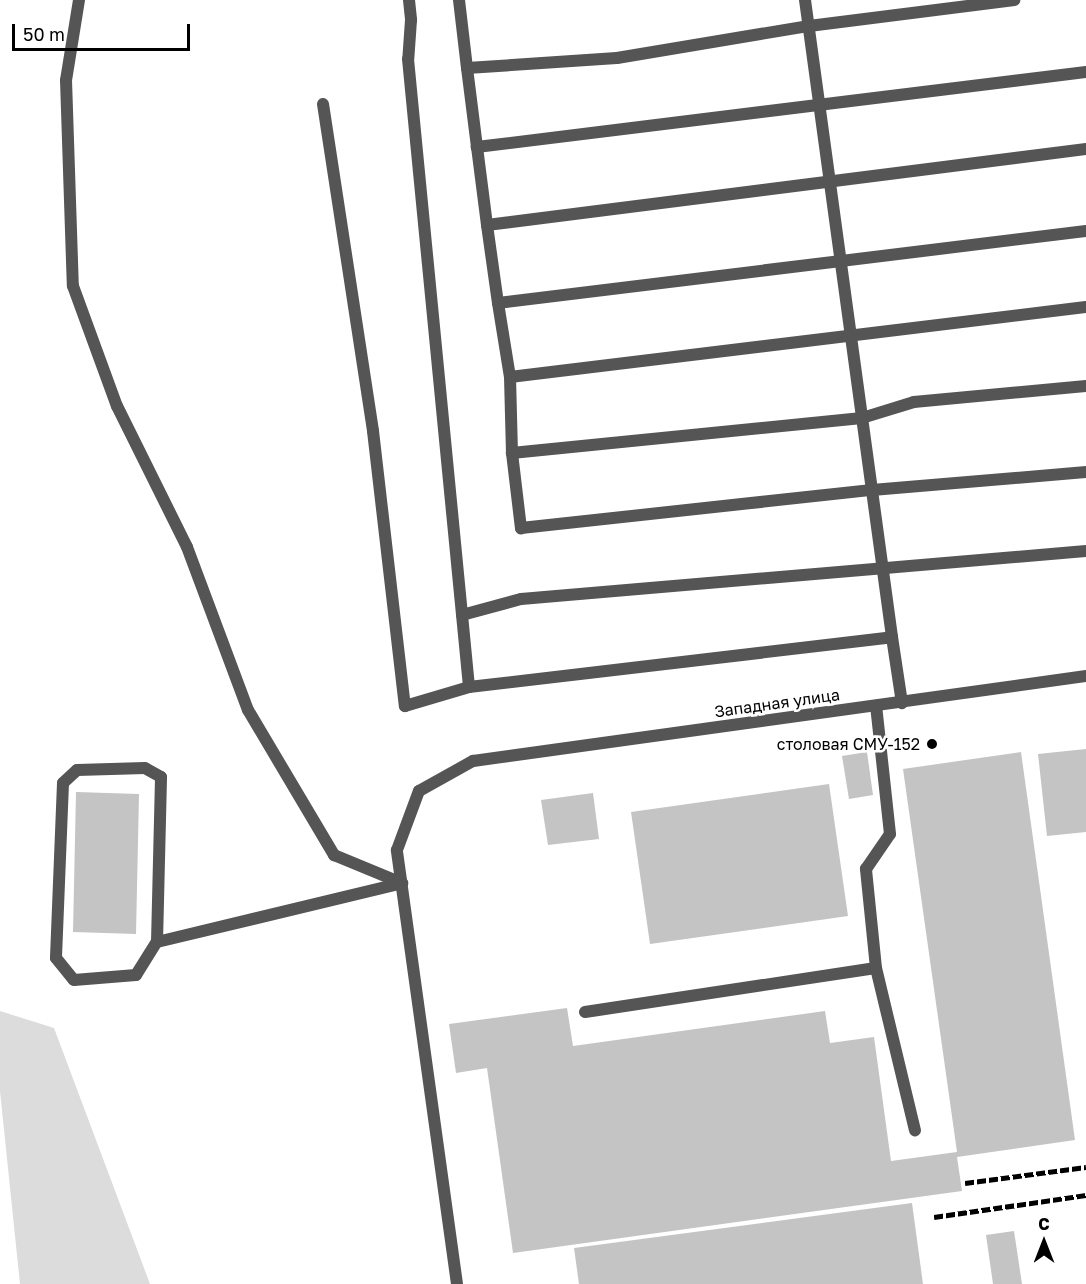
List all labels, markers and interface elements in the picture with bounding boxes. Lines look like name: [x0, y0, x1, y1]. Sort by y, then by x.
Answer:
scale bar: [15, 12, 194, 50]
text: 50 m: [23, 23, 65, 45]
street label: Западная улица: [713, 685, 841, 721]
place label: столовая СМУ-152: [777, 734, 920, 754]
marker: столовая СМУ-152: [925, 737, 939, 751]
north arrow: [1014, 1212, 1074, 1272]
text: С: [1038, 1214, 1050, 1234]

